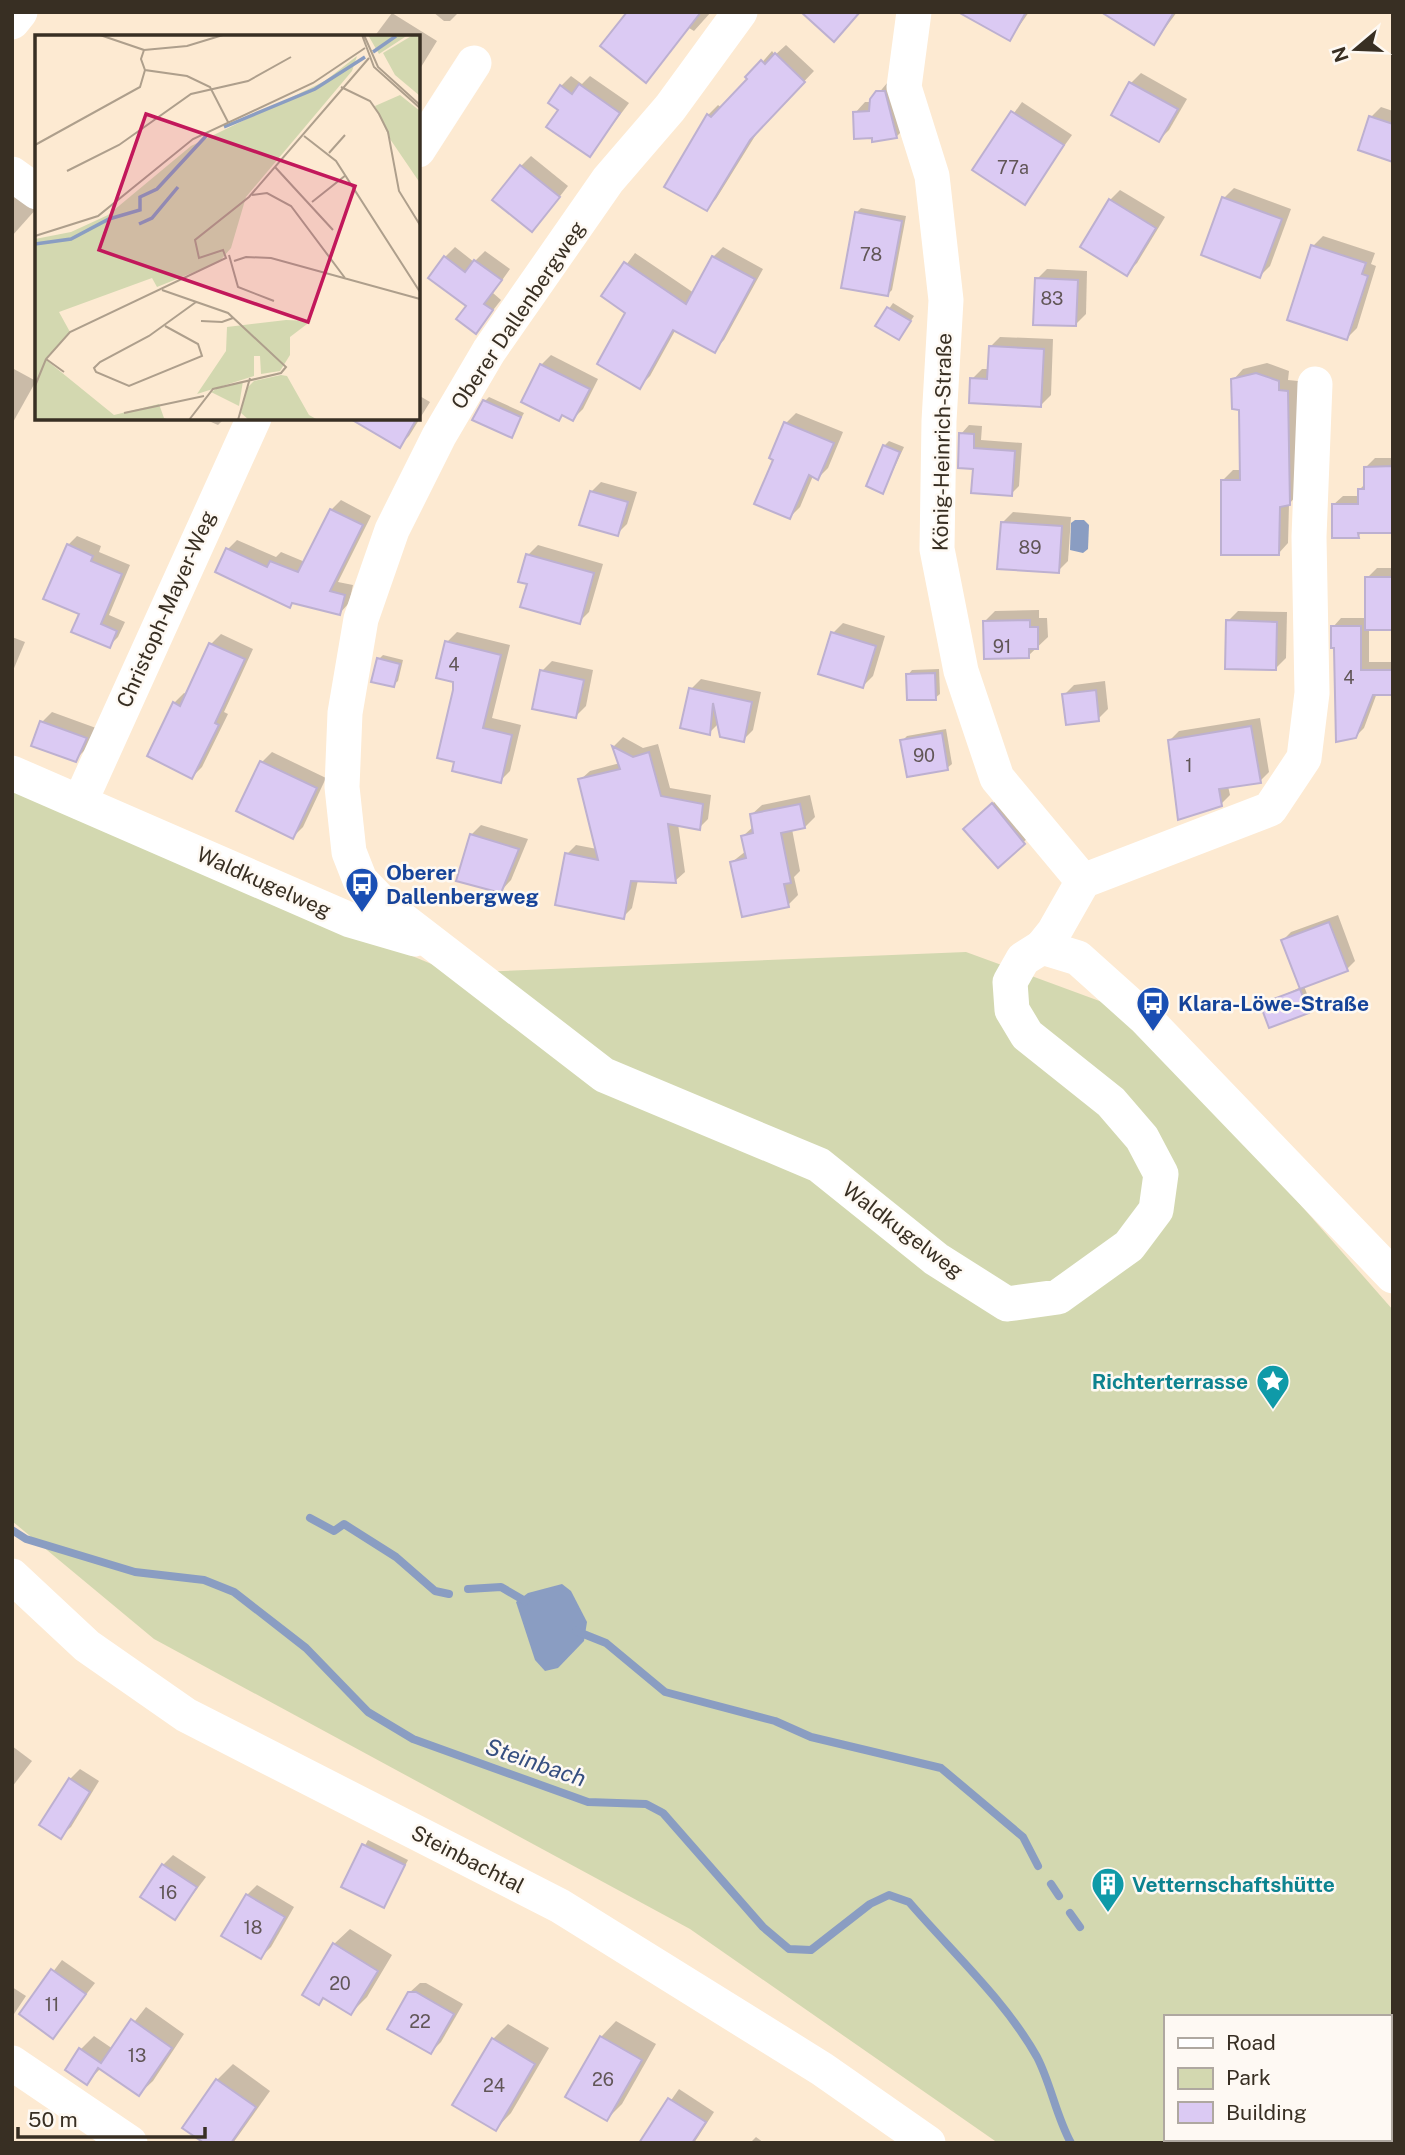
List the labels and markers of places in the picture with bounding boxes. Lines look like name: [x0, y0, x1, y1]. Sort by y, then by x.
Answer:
place label: Oberer Dallenbergweg: [386, 860, 539, 909]
bus stop icon: Oberer Dallenbergweg: [343, 865, 381, 914]
bus stop icon: Klara-Löwe-Straße: [1134, 984, 1172, 1033]
place label: Klara-Löwe-Straße: [1178, 991, 1369, 1016]
place icon: Richterterrasse: [1254, 1362, 1292, 1411]
place label: Richterterrasse: [1092, 1369, 1248, 1394]
building icon: Vetternschaftshütte: [1089, 1865, 1127, 1914]
place label: Vetternschaftshütte: [1132, 1872, 1335, 1897]

